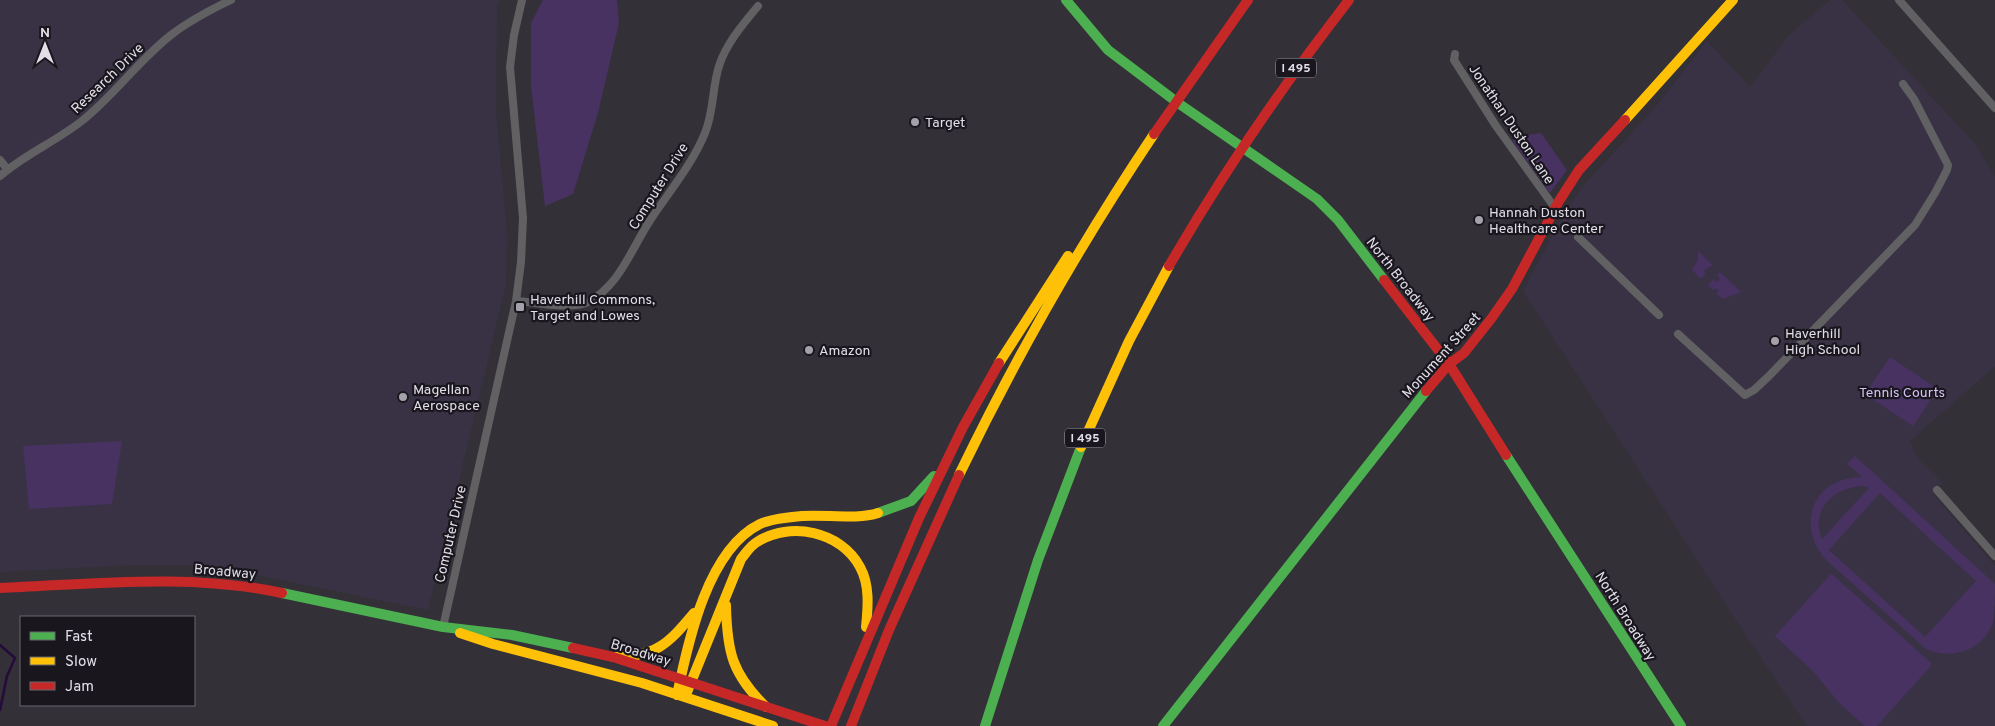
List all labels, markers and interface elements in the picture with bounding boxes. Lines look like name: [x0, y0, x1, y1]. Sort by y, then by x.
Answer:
north arrow: [20, 20, 70, 70]
text: N: [40, 25, 50, 42]
street label: Research Drive: [68, 40, 148, 118]
road number: I 495: [1276, 58, 1316, 78]
street label: Jonathan Duston Lane: [1464, 62, 1557, 188]
place label: Target: [925, 115, 965, 132]
marker: Target: [909, 116, 921, 128]
street label: Computer Drive: [626, 140, 693, 233]
place label: Hannah Duston Healthcare Center: [1489, 205, 1604, 238]
marker: Hannah Duston Healthcare Center: [1473, 214, 1485, 226]
street label: North Broadway: [1362, 235, 1438, 325]
place label: Haverhill Commons, Target and Lowes: [530, 292, 655, 325]
marker: Haverhill Commons, Target and Lowes: [514, 301, 526, 313]
street label: Monument Street: [1399, 310, 1485, 402]
place label: Haverhill High School: [1785, 326, 1860, 359]
marker: Haverhill High School: [1769, 335, 1781, 347]
place label: Amazon: [819, 343, 870, 360]
marker: Amazon: [803, 344, 815, 356]
place label: Magellan Aerospace: [413, 382, 480, 415]
park label: Tennis Courts: [1859, 385, 1945, 402]
marker: Magellan Aerospace: [397, 391, 409, 403]
road number: I 495: [1065, 428, 1105, 448]
street label: Computer Drive: [432, 484, 471, 585]
street label: Broadway: [193, 561, 257, 584]
street label: North Broadway: [1591, 569, 1659, 665]
legend: [20, 616, 195, 706]
text: Fast: [65, 628, 93, 647]
street label: Broadway: [608, 636, 673, 671]
text: Slow: [65, 653, 97, 672]
text: Jam: [65, 678, 94, 697]

